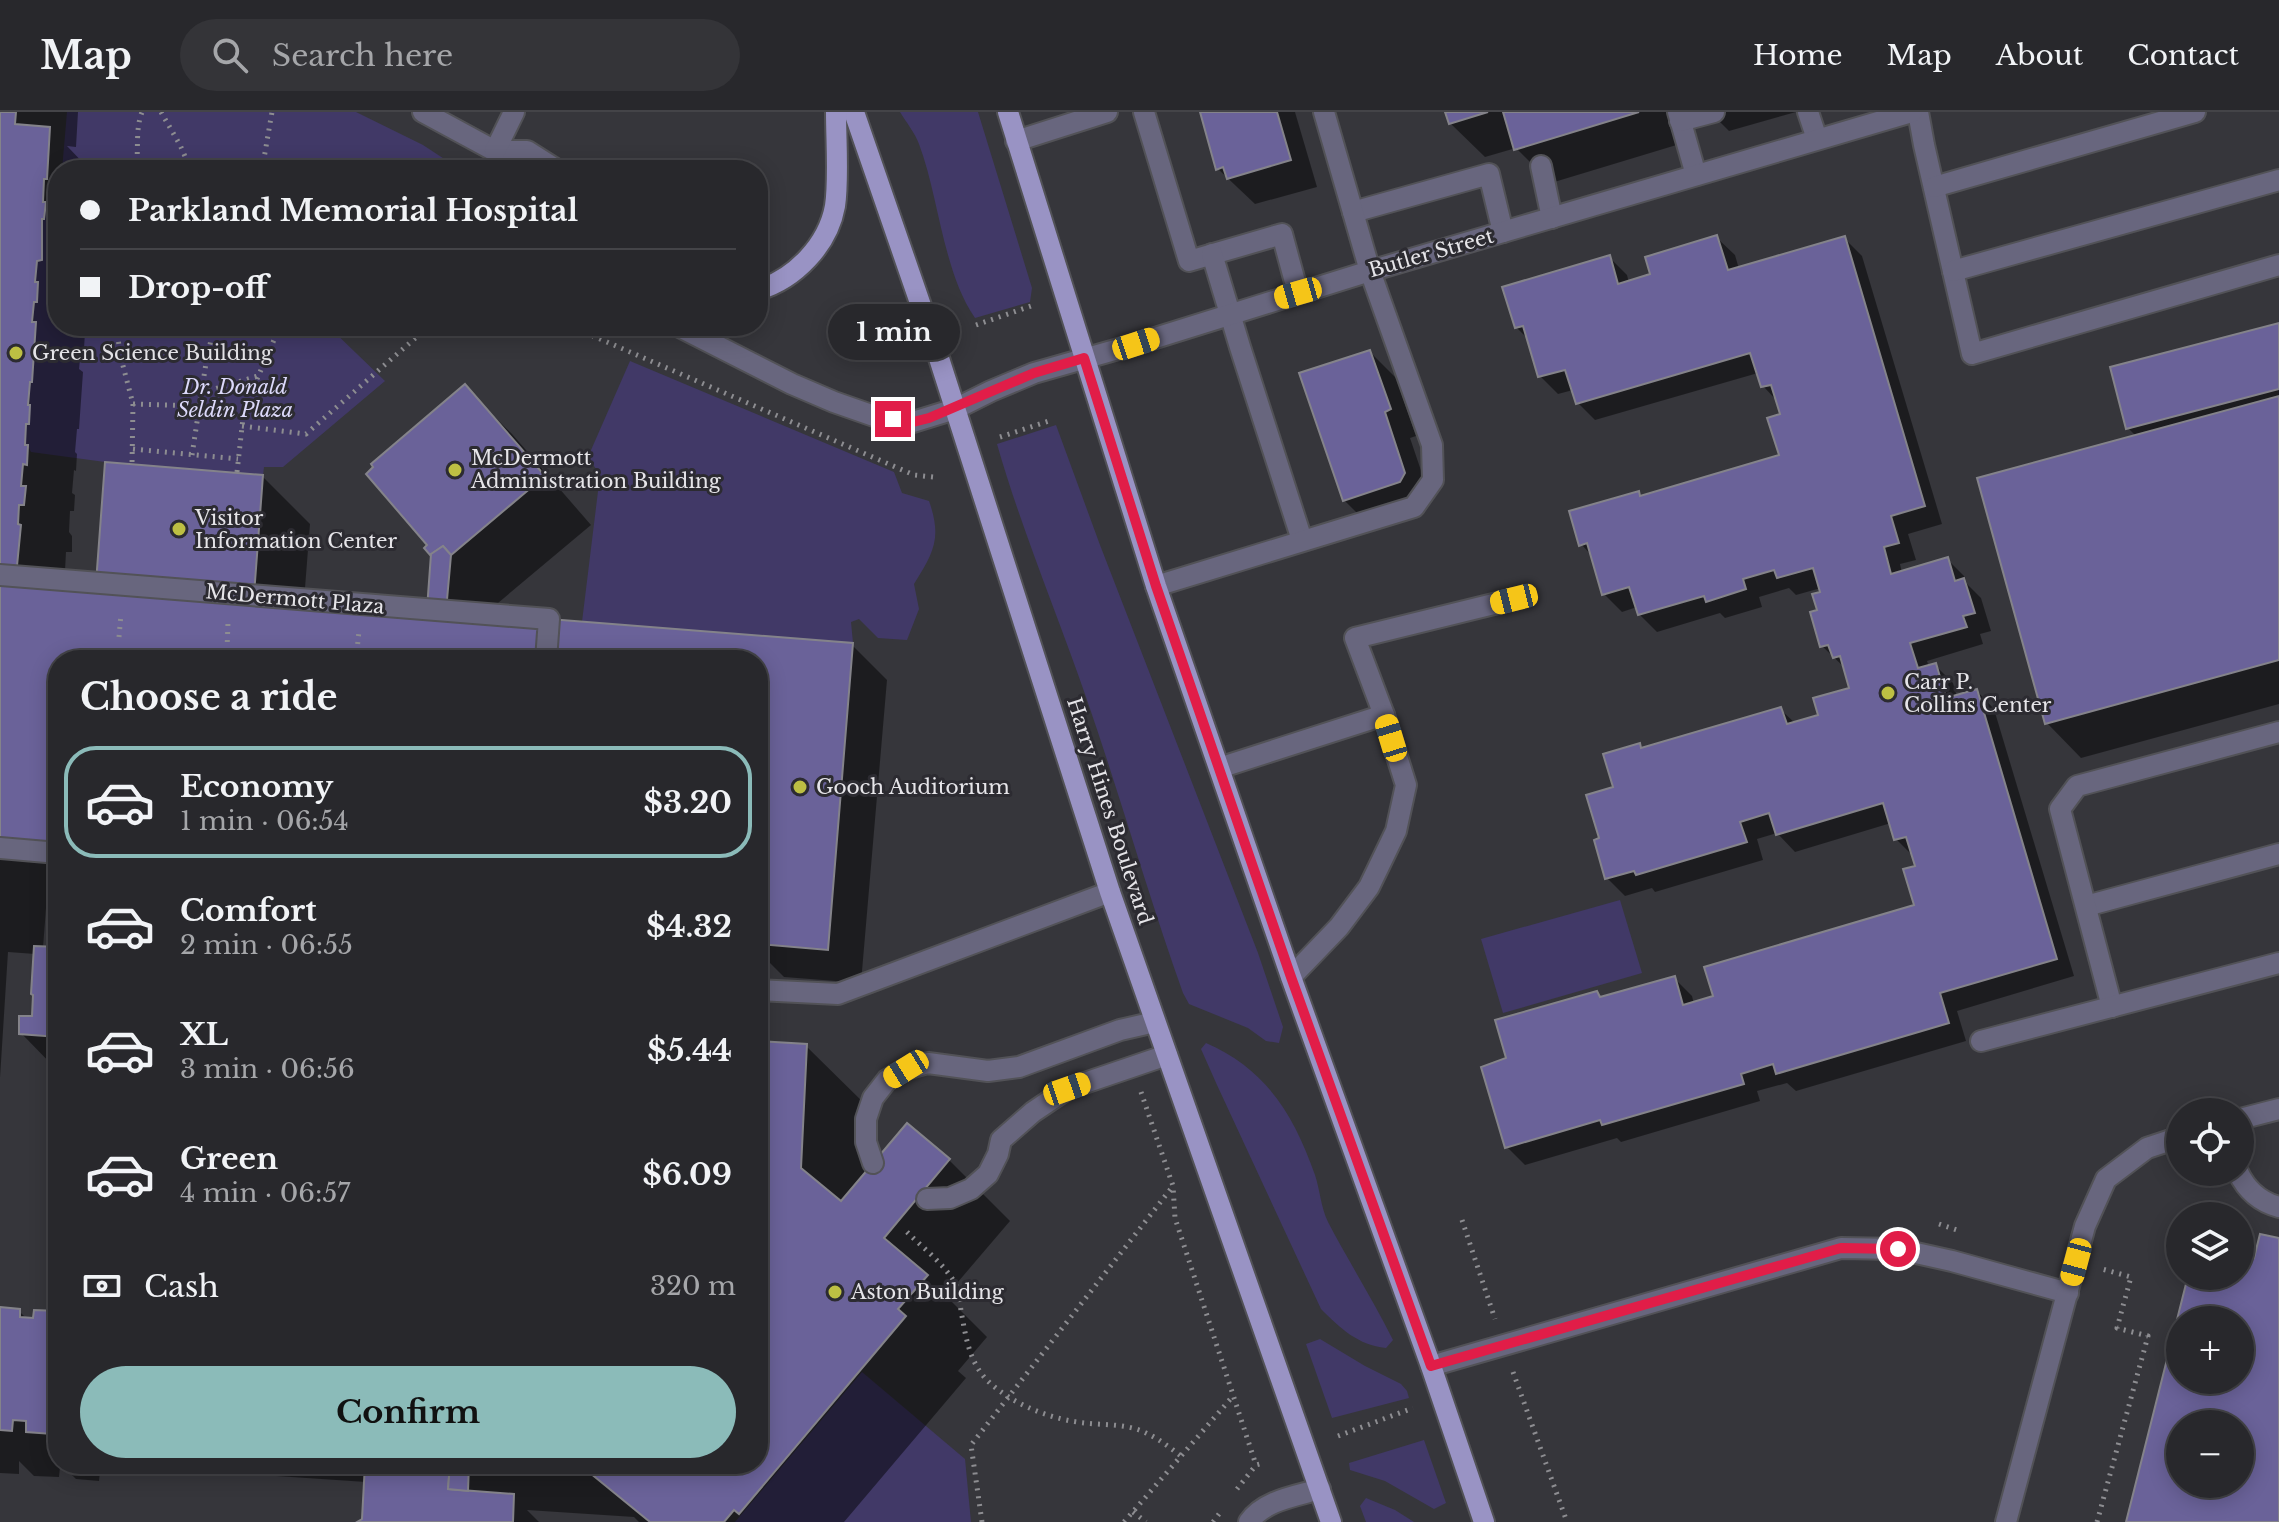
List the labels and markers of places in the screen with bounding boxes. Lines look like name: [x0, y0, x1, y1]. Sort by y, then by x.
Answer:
place label: Green Science Building: [32, 341, 274, 365]
marker: Green Science Building: [7, 344, 25, 362]
place label: McDermott Administration Building: [470, 446, 722, 493]
marker: McDermott Administration Building: [446, 461, 464, 479]
place label: Visitor Information Center: [194, 506, 398, 553]
marker: Visitor Information Center: [170, 520, 188, 538]
place label: Carr P. Collins Center: [1904, 670, 2052, 717]
marker: Carr P. Collins Center: [1879, 684, 1897, 702]
place label: Gooch Auditorium: [816, 775, 1010, 799]
marker: Gooch Auditorium: [791, 778, 809, 796]
place label: Aston Building: [850, 1280, 1005, 1304]
marker: Aston Building: [826, 1283, 844, 1301]

